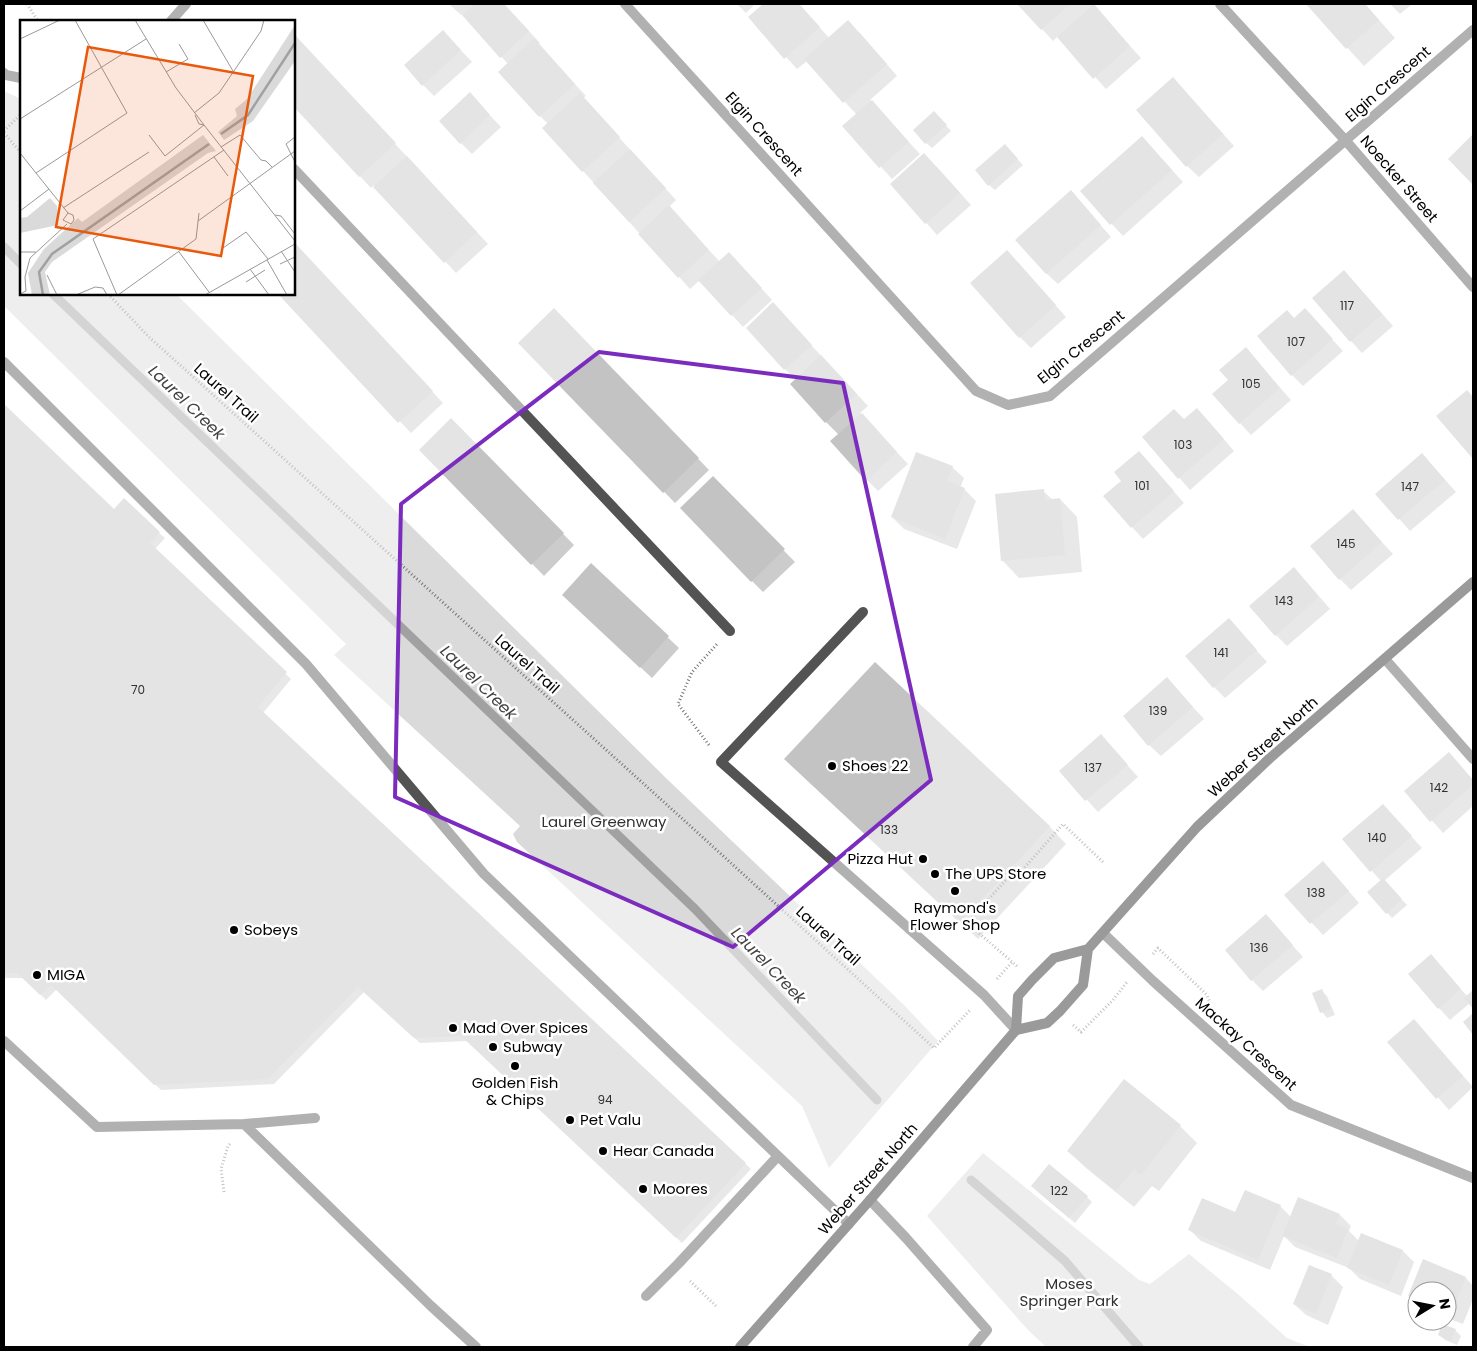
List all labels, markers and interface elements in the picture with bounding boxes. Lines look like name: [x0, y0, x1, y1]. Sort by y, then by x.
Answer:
inset map: [20, 20, 295, 295]
street label: Elgin Crescent: [1341, 41, 1435, 127]
street label: Elgin Crescent: [721, 87, 808, 180]
street label: Noecker Street: [1356, 131, 1443, 227]
house number: 117: [1340, 297, 1355, 314]
street label: Elgin Crescent: [1033, 305, 1129, 388]
house number: 107: [1287, 333, 1305, 350]
street label: Laurel Trail: [190, 358, 263, 427]
water label: Laurel Creek: [143, 360, 231, 446]
house number: 105: [1242, 375, 1260, 392]
house number: 103: [1174, 436, 1192, 453]
house number: 101: [1134, 477, 1150, 494]
house number: 147: [1401, 478, 1419, 495]
house number: 145: [1337, 535, 1355, 552]
house number: 143: [1275, 592, 1293, 609]
street label: Laurel Trail: [491, 629, 564, 698]
water label: Laurel Creek: [435, 640, 523, 726]
house number: 141: [1213, 644, 1229, 661]
house number: 70: [131, 681, 145, 698]
street label: Weber Street North: [1203, 691, 1322, 802]
house number: 139: [1149, 702, 1167, 719]
place label: Shoes 22: [842, 755, 908, 776]
house number: 137: [1084, 759, 1102, 776]
marker: Shoes 22: [826, 760, 838, 772]
house number: 142: [1430, 779, 1448, 796]
park label: Laurel Greenway: [541, 811, 667, 832]
house number: 133: [880, 821, 898, 838]
house number: 140: [1368, 829, 1386, 846]
place label: Pizza Hut: [847, 848, 913, 869]
marker: Pizza Hut: [917, 853, 929, 865]
place label: The UPS Store: [945, 863, 1046, 884]
marker: The UPS Store: [929, 868, 941, 880]
house number: 138: [1307, 884, 1325, 901]
marker: Raymond's Flower Shop: [949, 885, 961, 897]
place label: Raymond's Flower Shop: [910, 897, 1000, 935]
street label: Laurel Trail: [792, 901, 865, 970]
place label: Sobeys: [244, 919, 298, 940]
water label: Laurel Creek: [726, 922, 812, 1009]
marker: Sobeys: [228, 924, 240, 936]
house number: 136: [1250, 939, 1268, 956]
place label: MIGA: [47, 964, 85, 985]
marker: MIGA: [31, 969, 43, 981]
street label: Mackay Crescent: [1191, 992, 1302, 1095]
place label: Mad Over Spices: [463, 1017, 588, 1038]
marker: Mad Over Spices: [447, 1022, 459, 1034]
place label: Subway: [503, 1036, 563, 1057]
marker: Subway: [487, 1041, 499, 1053]
marker: Golden Fish & Chips: [509, 1060, 521, 1072]
place label: Golden Fish & Chips: [472, 1072, 558, 1110]
house number: 94: [597, 1091, 613, 1108]
place label: Pet Valu: [580, 1109, 641, 1130]
marker: Pet Valu: [564, 1114, 576, 1126]
street label: Weber Street North: [813, 1118, 922, 1239]
place label: Hear Canada: [613, 1140, 714, 1161]
marker: Hear Canada: [597, 1145, 609, 1157]
place label: Moores: [653, 1178, 708, 1199]
house number: 122: [1050, 1182, 1068, 1199]
marker: Moores: [637, 1183, 649, 1195]
park label: Moses Springer Park: [1019, 1273, 1119, 1311]
north arrow: [1407, 1281, 1457, 1331]
text: N: [1434, 1297, 1456, 1311]

